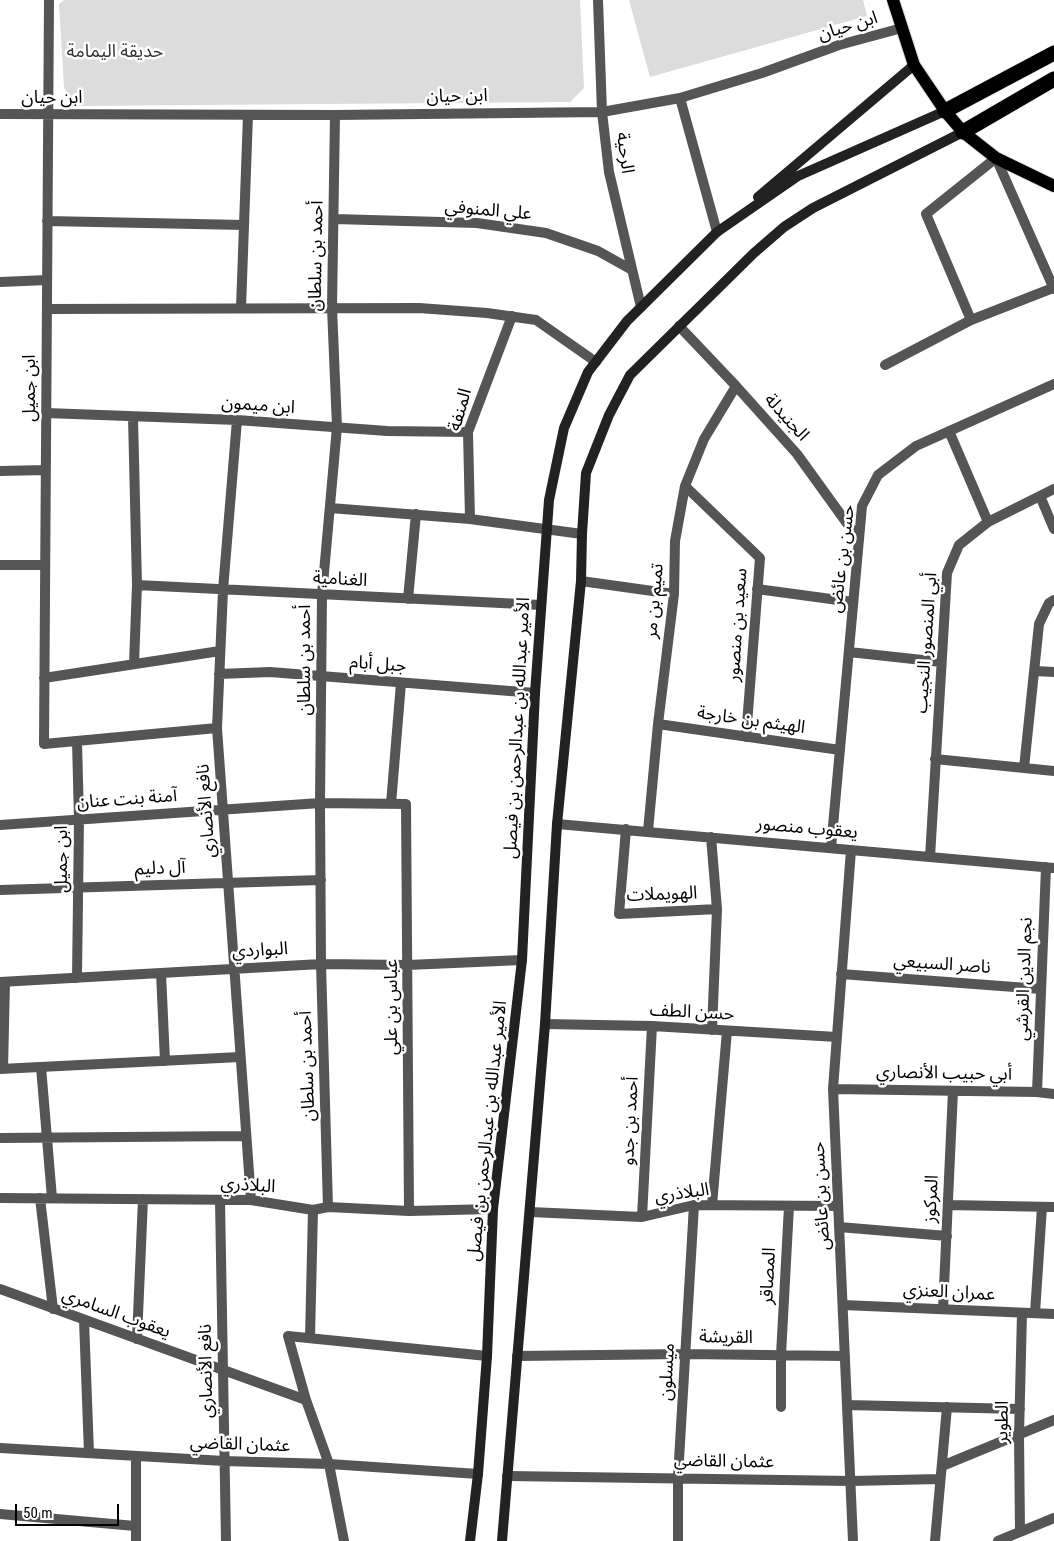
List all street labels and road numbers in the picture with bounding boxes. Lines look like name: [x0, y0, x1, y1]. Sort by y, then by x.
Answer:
street label: ابن حيان: [816, 8, 880, 46]
street label: ابن حيان: [426, 86, 488, 108]
street label: ابن حيان: [21, 87, 83, 109]
street label: الرحية: [610, 131, 638, 175]
street label: علي المنوفي: [444, 196, 532, 226]
street label: أحمد بن سلطان: [305, 200, 329, 312]
street label: ابن جميل: [19, 354, 41, 422]
street label: المنفة: [445, 386, 477, 434]
street label: الجنيدلة: [759, 390, 813, 446]
street label: ابن ميمون: [220, 393, 296, 419]
street label: حسن بن عائض: [826, 504, 860, 614]
street label: تميم بن مر: [641, 562, 669, 640]
street label: سعيد بن منصور: [723, 567, 753, 683]
street label: الغنامية: [312, 568, 368, 592]
street label: أبي المنصور النجيب: [911, 572, 943, 714]
street label: الأمير عبدالله بن عبدالرحمن بن فيصل: [500, 597, 536, 859]
street label: أحمد بن سلطان: [294, 605, 316, 715]
street label: جبل أبام: [349, 652, 407, 678]
street label: الهيثم بن خارجة: [696, 703, 806, 739]
street label: نافع الأنصاري: [193, 763, 221, 859]
street label: آمنة بنت عنان: [76, 786, 178, 814]
street label: يعقوب منصور: [755, 814, 859, 844]
street label: ابن جميل: [51, 825, 73, 893]
street label: آل دليم: [134, 857, 186, 881]
street label: الهويملات: [626, 883, 698, 907]
street label: نجم الدين القرشي: [1012, 917, 1038, 1041]
street label: البواردي: [231, 939, 289, 963]
street label: ناصر السبيعي: [893, 951, 991, 979]
street label: عباس بن علي: [381, 959, 403, 1055]
street label: الأمير عبدالله بن عبدالرحمن بن فيصل: [464, 1000, 512, 1262]
street label: حسن الطف: [649, 1000, 735, 1026]
street label: أحمد بن سلطان: [295, 1010, 321, 1122]
street label: أبي حبيب الأنصاري: [876, 1062, 1012, 1086]
street label: أحمد بن جدو: [618, 1076, 644, 1166]
street label: حسن بن عائض: [808, 1141, 836, 1251]
street label: البلاذري: [220, 1173, 276, 1199]
street label: المركوز: [920, 1174, 944, 1224]
street label: البلاذري: [653, 1179, 711, 1209]
street label: المصاقر: [757, 1247, 781, 1305]
street label: عمران العنزي: [902, 1280, 996, 1306]
street label: يعقوب السامري: [59, 1284, 173, 1344]
street label: نافع الأنصاري: [195, 1324, 219, 1418]
street label: القريشة: [699, 1327, 753, 1349]
street label: ميسلون: [656, 1343, 680, 1401]
street label: الطوير: [992, 1400, 1014, 1444]
street label: عثمان القاضي: [189, 1432, 291, 1458]
street label: عثمان القاضي: [674, 1450, 774, 1474]

